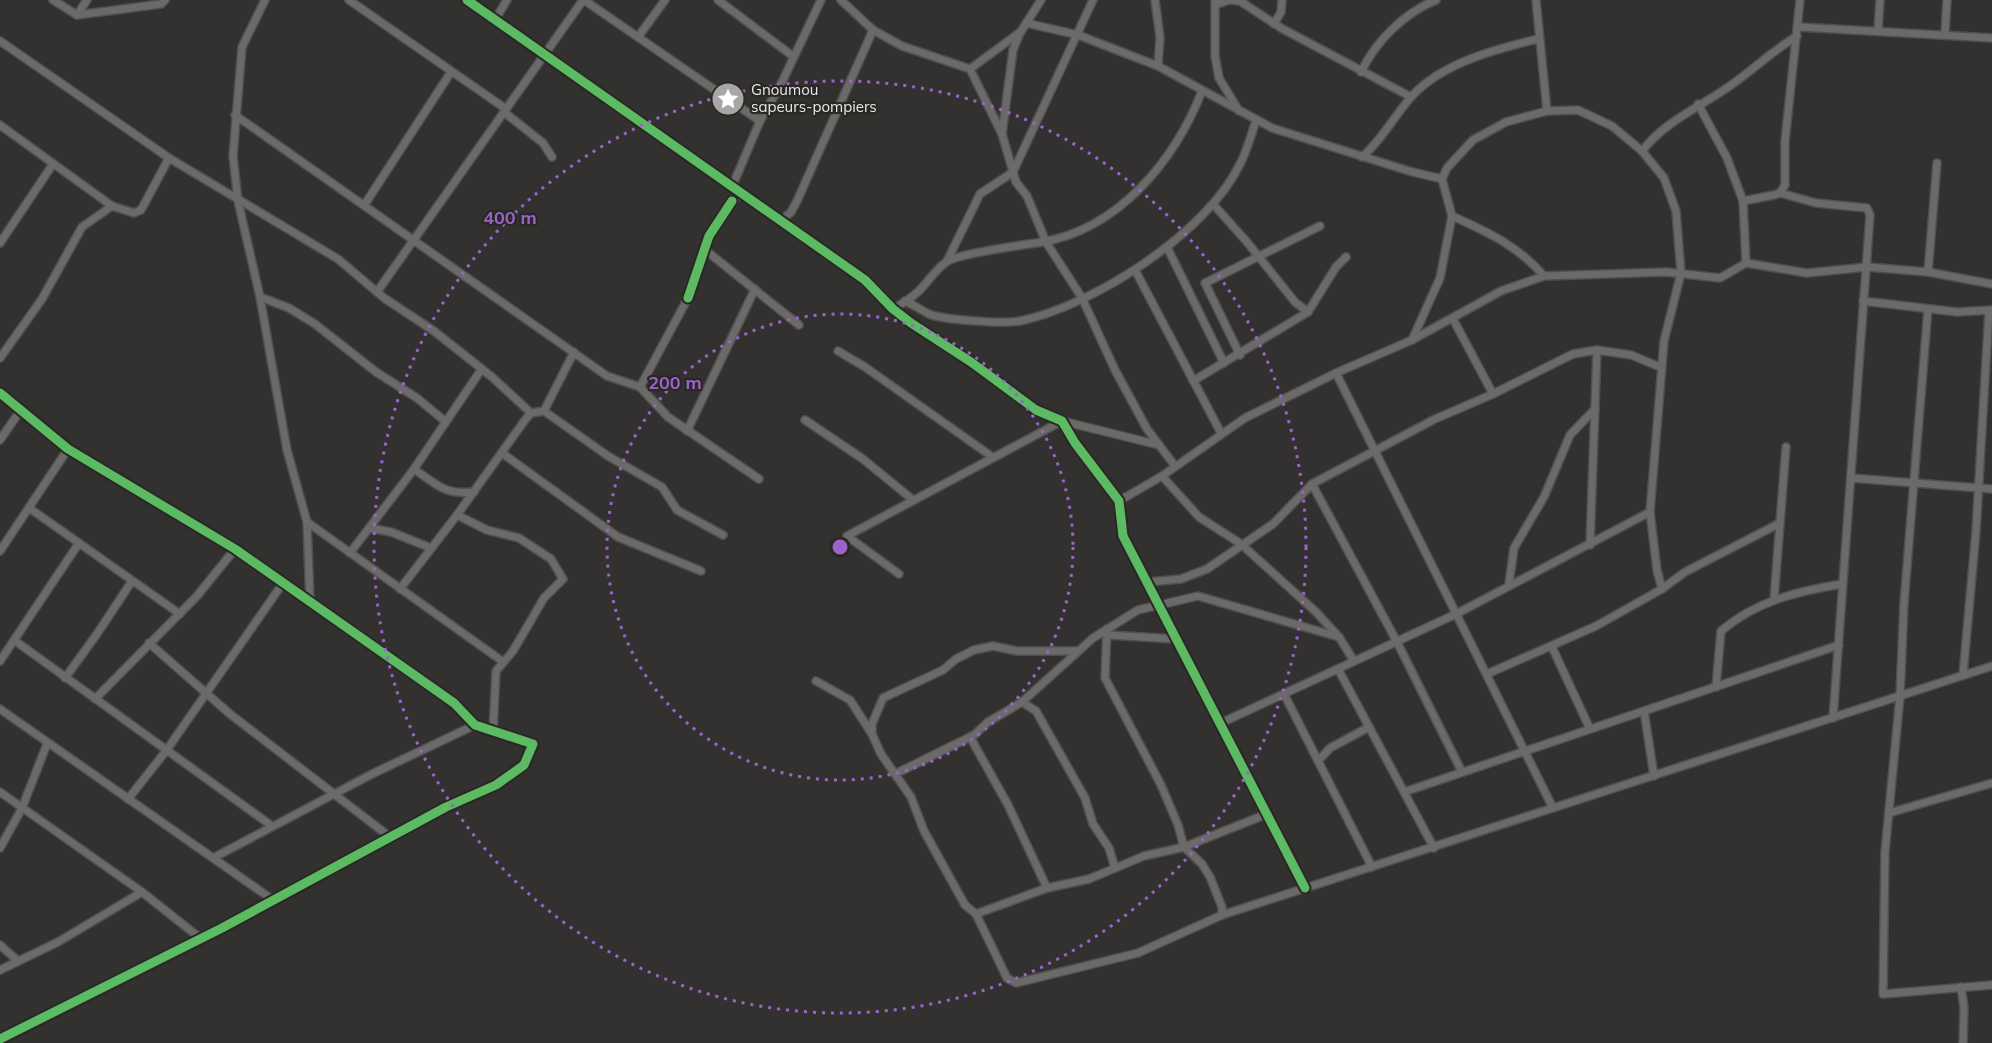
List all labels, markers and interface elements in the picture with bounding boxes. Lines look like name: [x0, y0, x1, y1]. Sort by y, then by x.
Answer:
place label: Gnoumou sapeurs-pompiers: [751, 80, 877, 116]
place icon: Gnoumou sapeurs-pompiers: [710, 81, 746, 117]
text: 400 m: [483, 206, 537, 229]
text: 200 m: [648, 371, 702, 394]
centre of rings: [830, 537, 850, 557]

